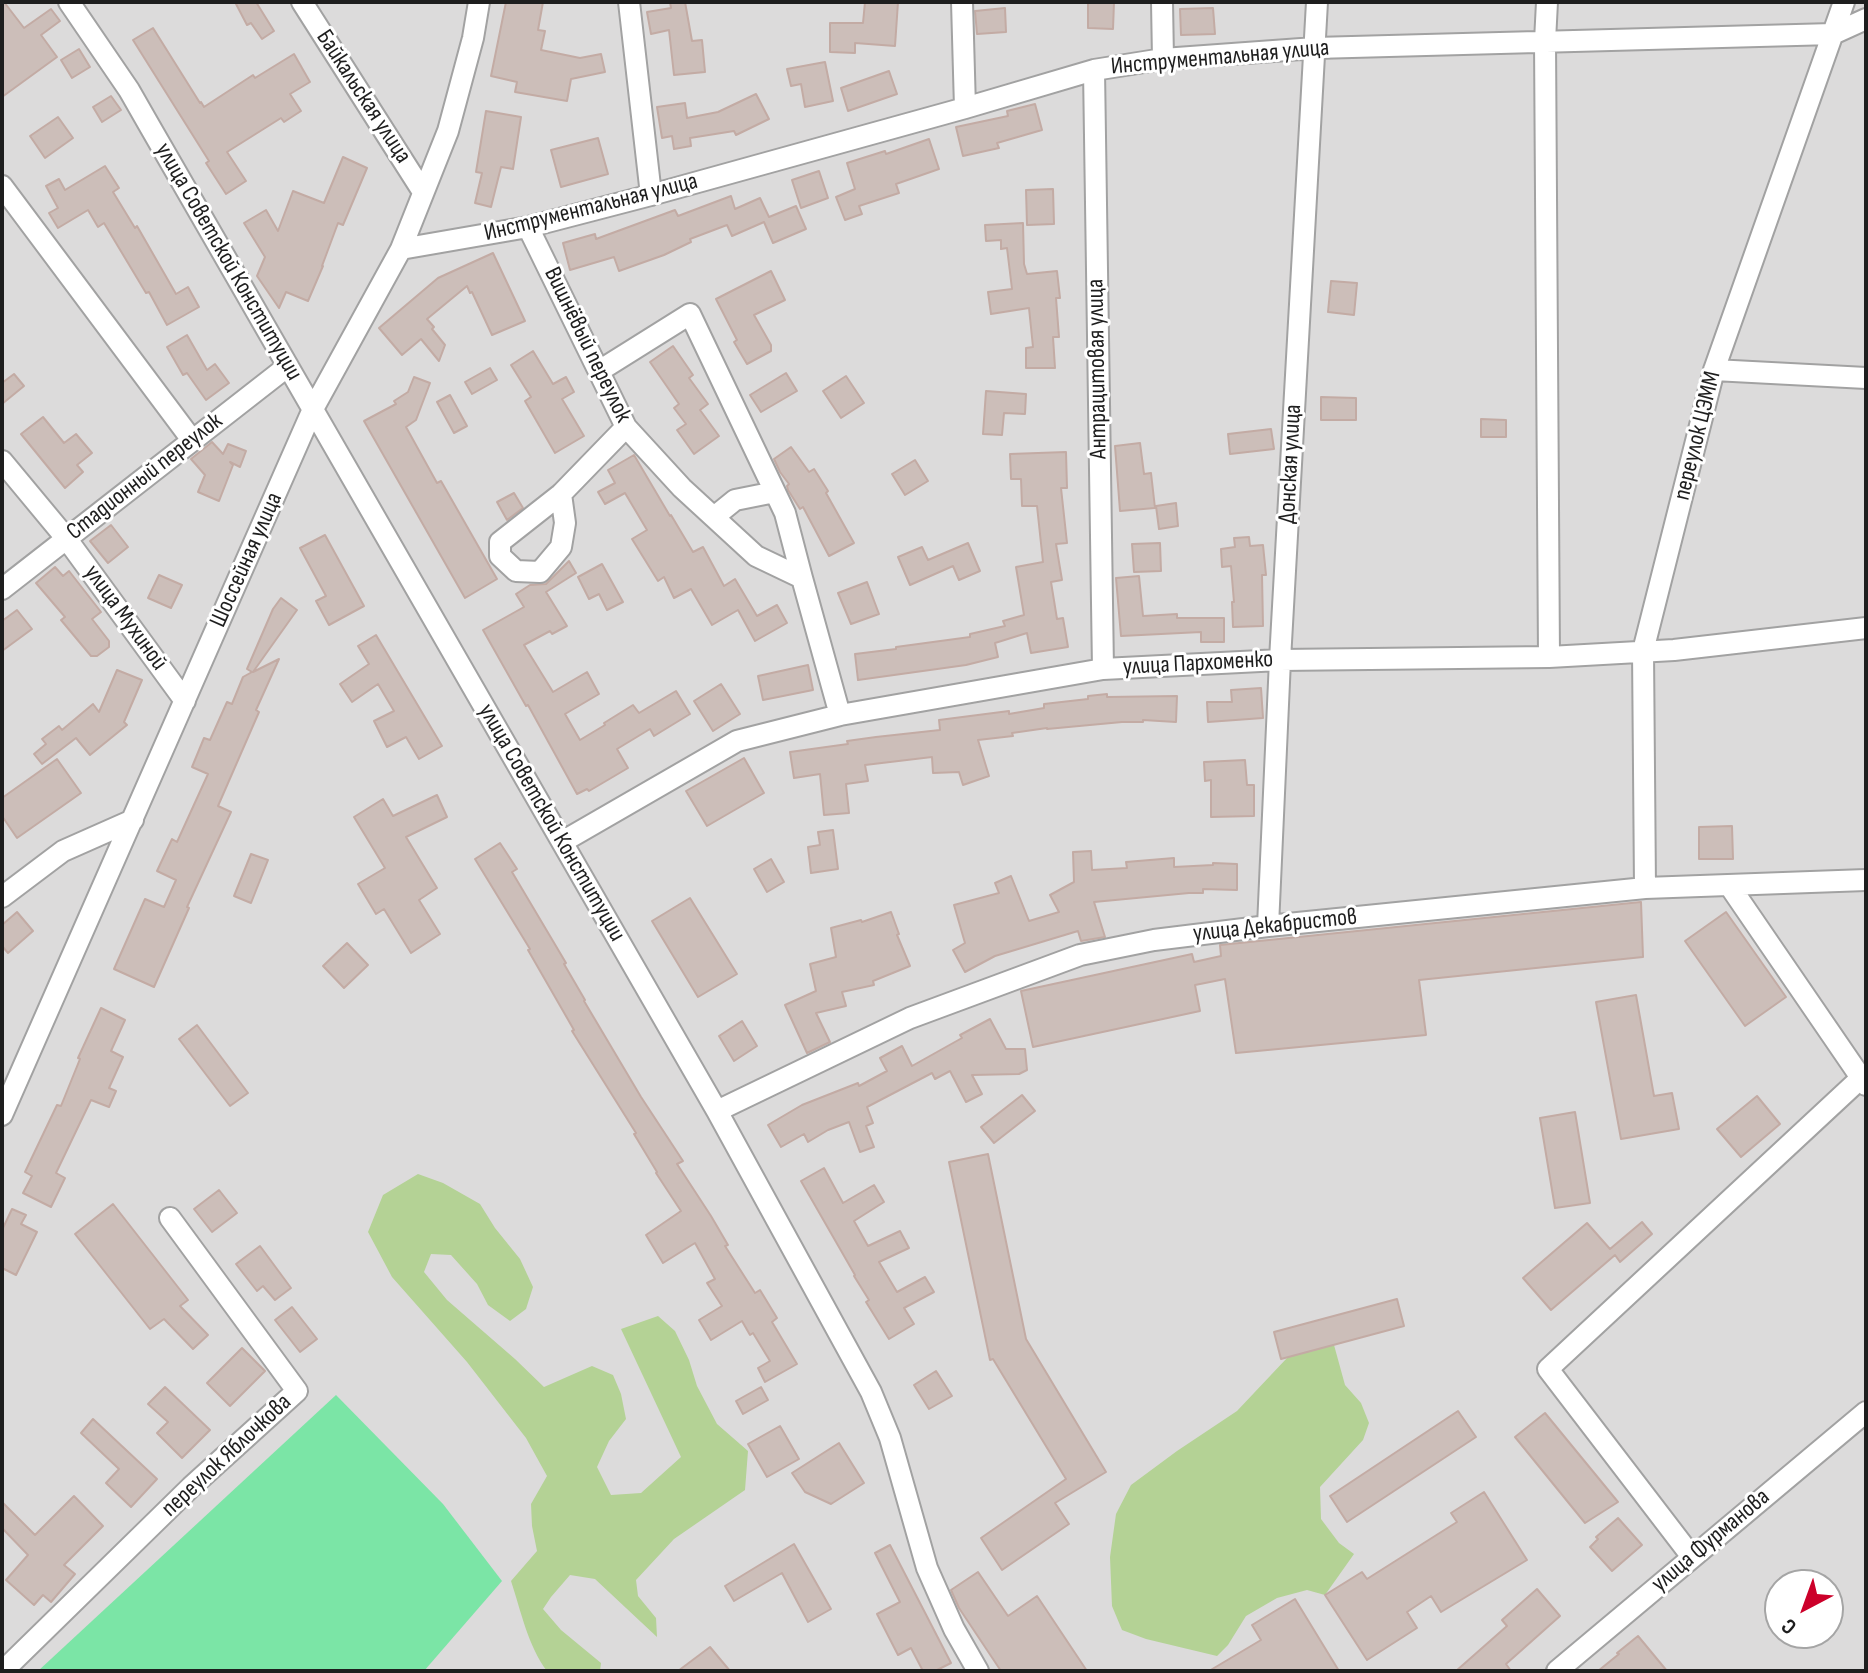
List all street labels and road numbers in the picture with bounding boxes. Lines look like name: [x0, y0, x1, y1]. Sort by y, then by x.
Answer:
street label: Байкальская улица: [309, 25, 417, 169]
street label: Инструментальная улица: [1110, 34, 1330, 82]
street label: улица Советской Конституции: [148, 138, 308, 386]
street label: Инструментальная улица: [481, 168, 701, 248]
street label: Вишнёвый переулок: [537, 263, 637, 427]
street label: Антрацитовая улица: [1082, 279, 1114, 459]
street label: переулок ЦЭММ: [1668, 369, 1728, 503]
street label: Донская улица: [1273, 404, 1309, 524]
street label: Стадионный переулок: [61, 407, 229, 547]
street label: Шоссейная улица: [204, 488, 290, 632]
street label: улица Мухиной: [77, 560, 173, 676]
street label: улица Пархоменко: [1122, 646, 1274, 682]
street label: улица Советской Конституции: [471, 699, 631, 947]
street label: улица Декабристов: [1192, 903, 1358, 949]
street label: переулок Яблочкова: [156, 1389, 298, 1523]
street label: улица Фурманова: [1646, 1483, 1776, 1599]

